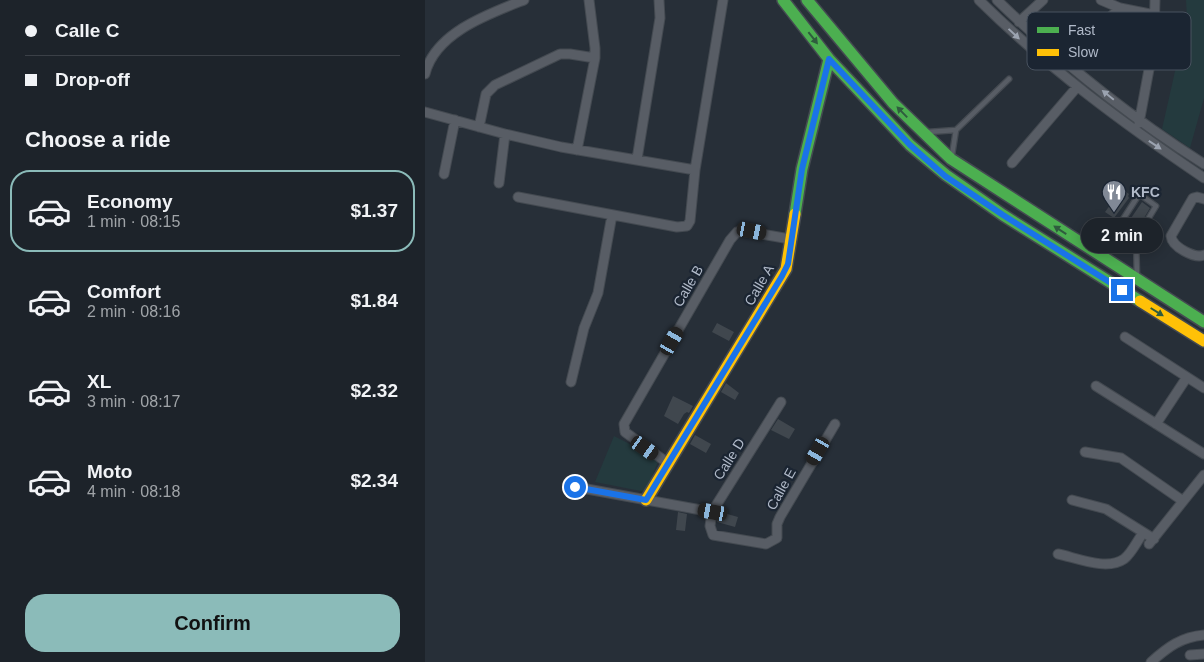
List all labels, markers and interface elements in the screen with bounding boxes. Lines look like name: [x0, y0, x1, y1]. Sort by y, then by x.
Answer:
legend: [1027, 12, 1191, 70]
text: Calle C: [55, 20, 119, 41]
text: Fast: [1068, 22, 1095, 38]
one-way arrow: [1007, 28, 1019, 40]
one-way arrow: [807, 31, 818, 44]
text: Slow: [1068, 44, 1099, 60]
text: Drop-off: [55, 69, 130, 90]
one-way arrow: [1102, 89, 1115, 100]
one-way arrow: [896, 107, 908, 119]
text: Choose a ride: [25, 127, 170, 152]
one-way arrow: [1149, 140, 1162, 150]
restaurant icon: KFC: [1101, 179, 1127, 213]
place label: KFC: [1131, 184, 1160, 200]
icon: car: [27, 189, 72, 234]
text: Economy: [87, 191, 173, 212]
text: $1.37: [350, 200, 398, 221]
text: 1 min · 08:15: [87, 213, 180, 230]
callout: 2 min: [1081, 218, 1163, 252]
car: [735, 221, 768, 241]
one-way arrow: [1053, 225, 1066, 235]
text: 2 min: [1101, 227, 1143, 244]
street label: Calle A: [741, 261, 777, 308]
street label: Calle B: [670, 262, 706, 310]
icon: car: [27, 279, 72, 324]
route end: [1111, 279, 1133, 301]
text: Comfort: [87, 281, 161, 302]
text: $1.84: [350, 290, 398, 311]
text: 2 min · 08:16: [87, 303, 180, 320]
one-way arrow: [1150, 307, 1163, 316]
car: [658, 324, 685, 358]
icon: car: [27, 369, 72, 414]
text: XL: [87, 371, 111, 392]
text: $2.32: [350, 380, 398, 401]
text: 3 min · 08:17: [87, 393, 180, 410]
car: [628, 433, 661, 463]
car: [804, 434, 831, 468]
street label: Calle D: [710, 435, 748, 483]
icon: car: [27, 459, 72, 504]
text: Moto: [87, 461, 132, 482]
street label: Calle E: [763, 465, 799, 513]
text: $2.34: [350, 470, 398, 491]
route start: [564, 476, 586, 498]
text: 4 min · 08:18: [87, 483, 180, 500]
car: [696, 502, 729, 522]
button: Confirm: [25, 594, 400, 652]

